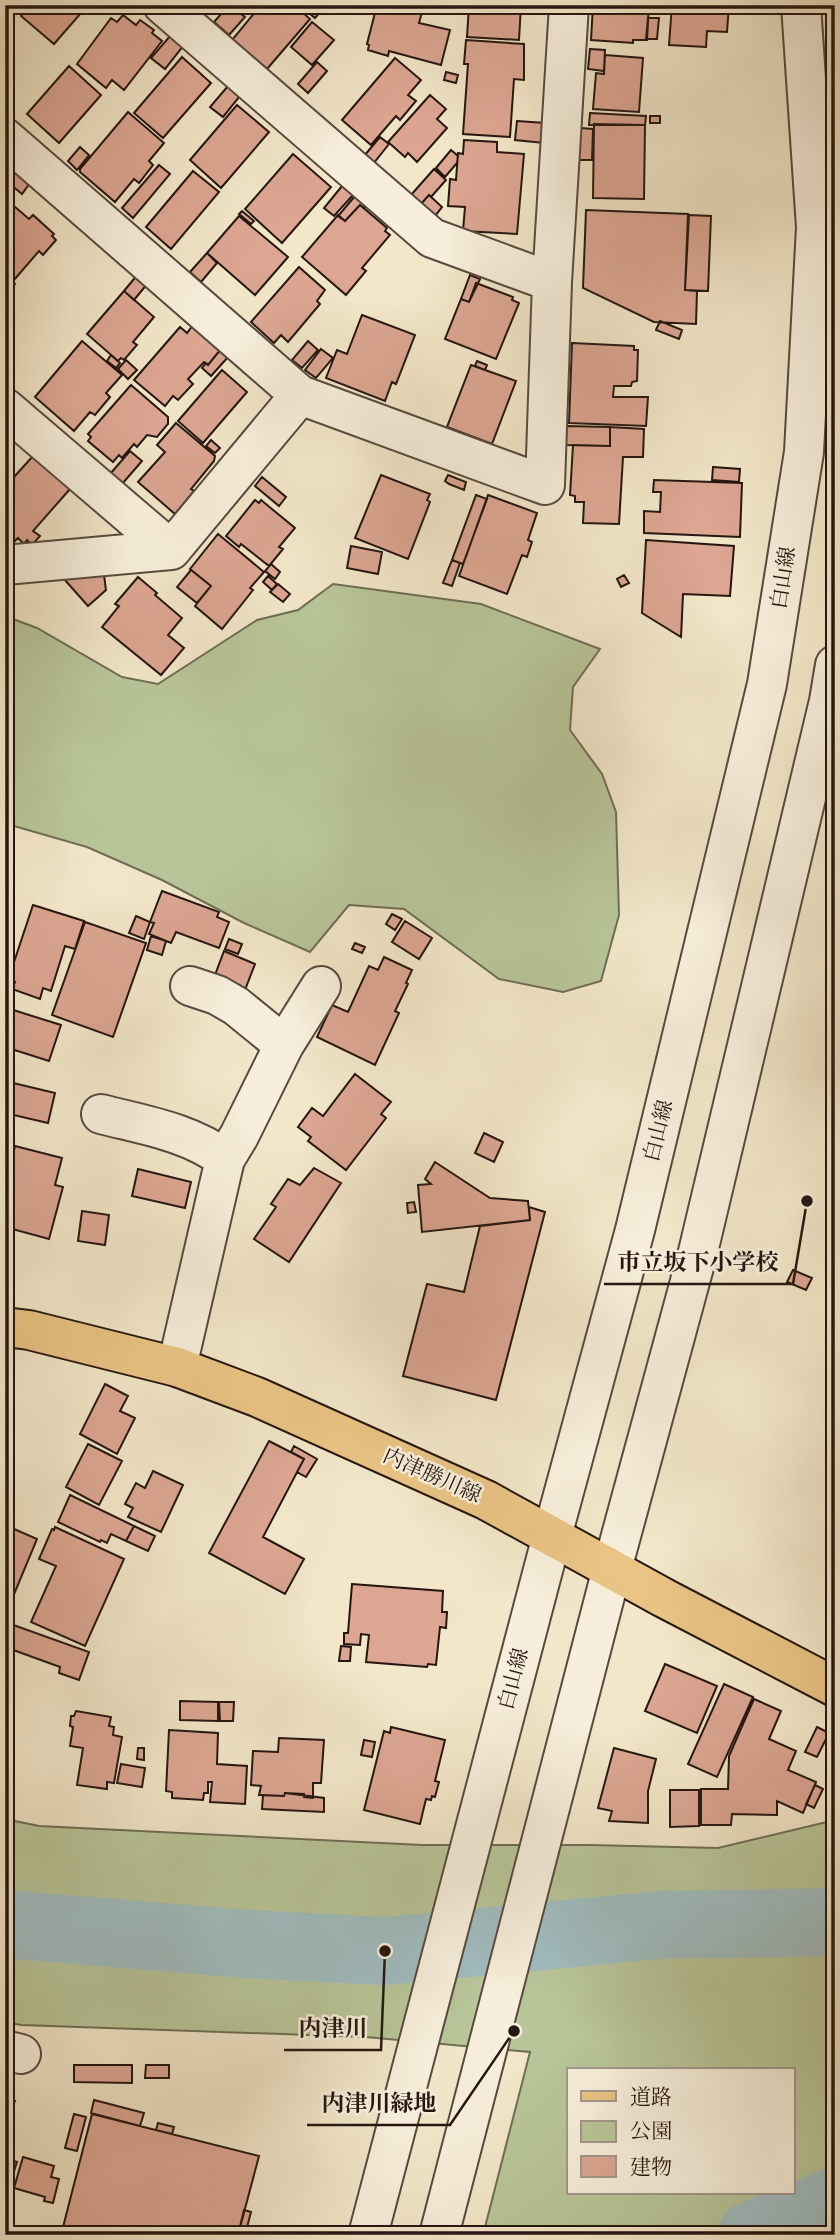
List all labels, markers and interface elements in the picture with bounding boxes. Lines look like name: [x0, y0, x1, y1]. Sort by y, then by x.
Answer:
street label: 白山線: [766, 545, 802, 611]
street label: 白山線: [639, 1097, 679, 1165]
callout: 市立坂下小学校: [604, 1240, 793, 1284]
text: 市立坂下小学校: [618, 1249, 779, 1277]
street label: 内津勝川線: [379, 1443, 485, 1509]
street label: 白山線: [493, 1645, 535, 1713]
callout: 内津川: [284, 2006, 381, 2050]
text: 内津川: [299, 2015, 368, 2043]
legend: [567, 2068, 794, 2194]
callout: 内津川緑地: [307, 2081, 450, 2125]
text: 道路: [630, 2085, 672, 2111]
text: 内津川緑地: [322, 2090, 437, 2118]
text: 公園: [630, 2119, 672, 2145]
text: 建物: [630, 2155, 672, 2181]

